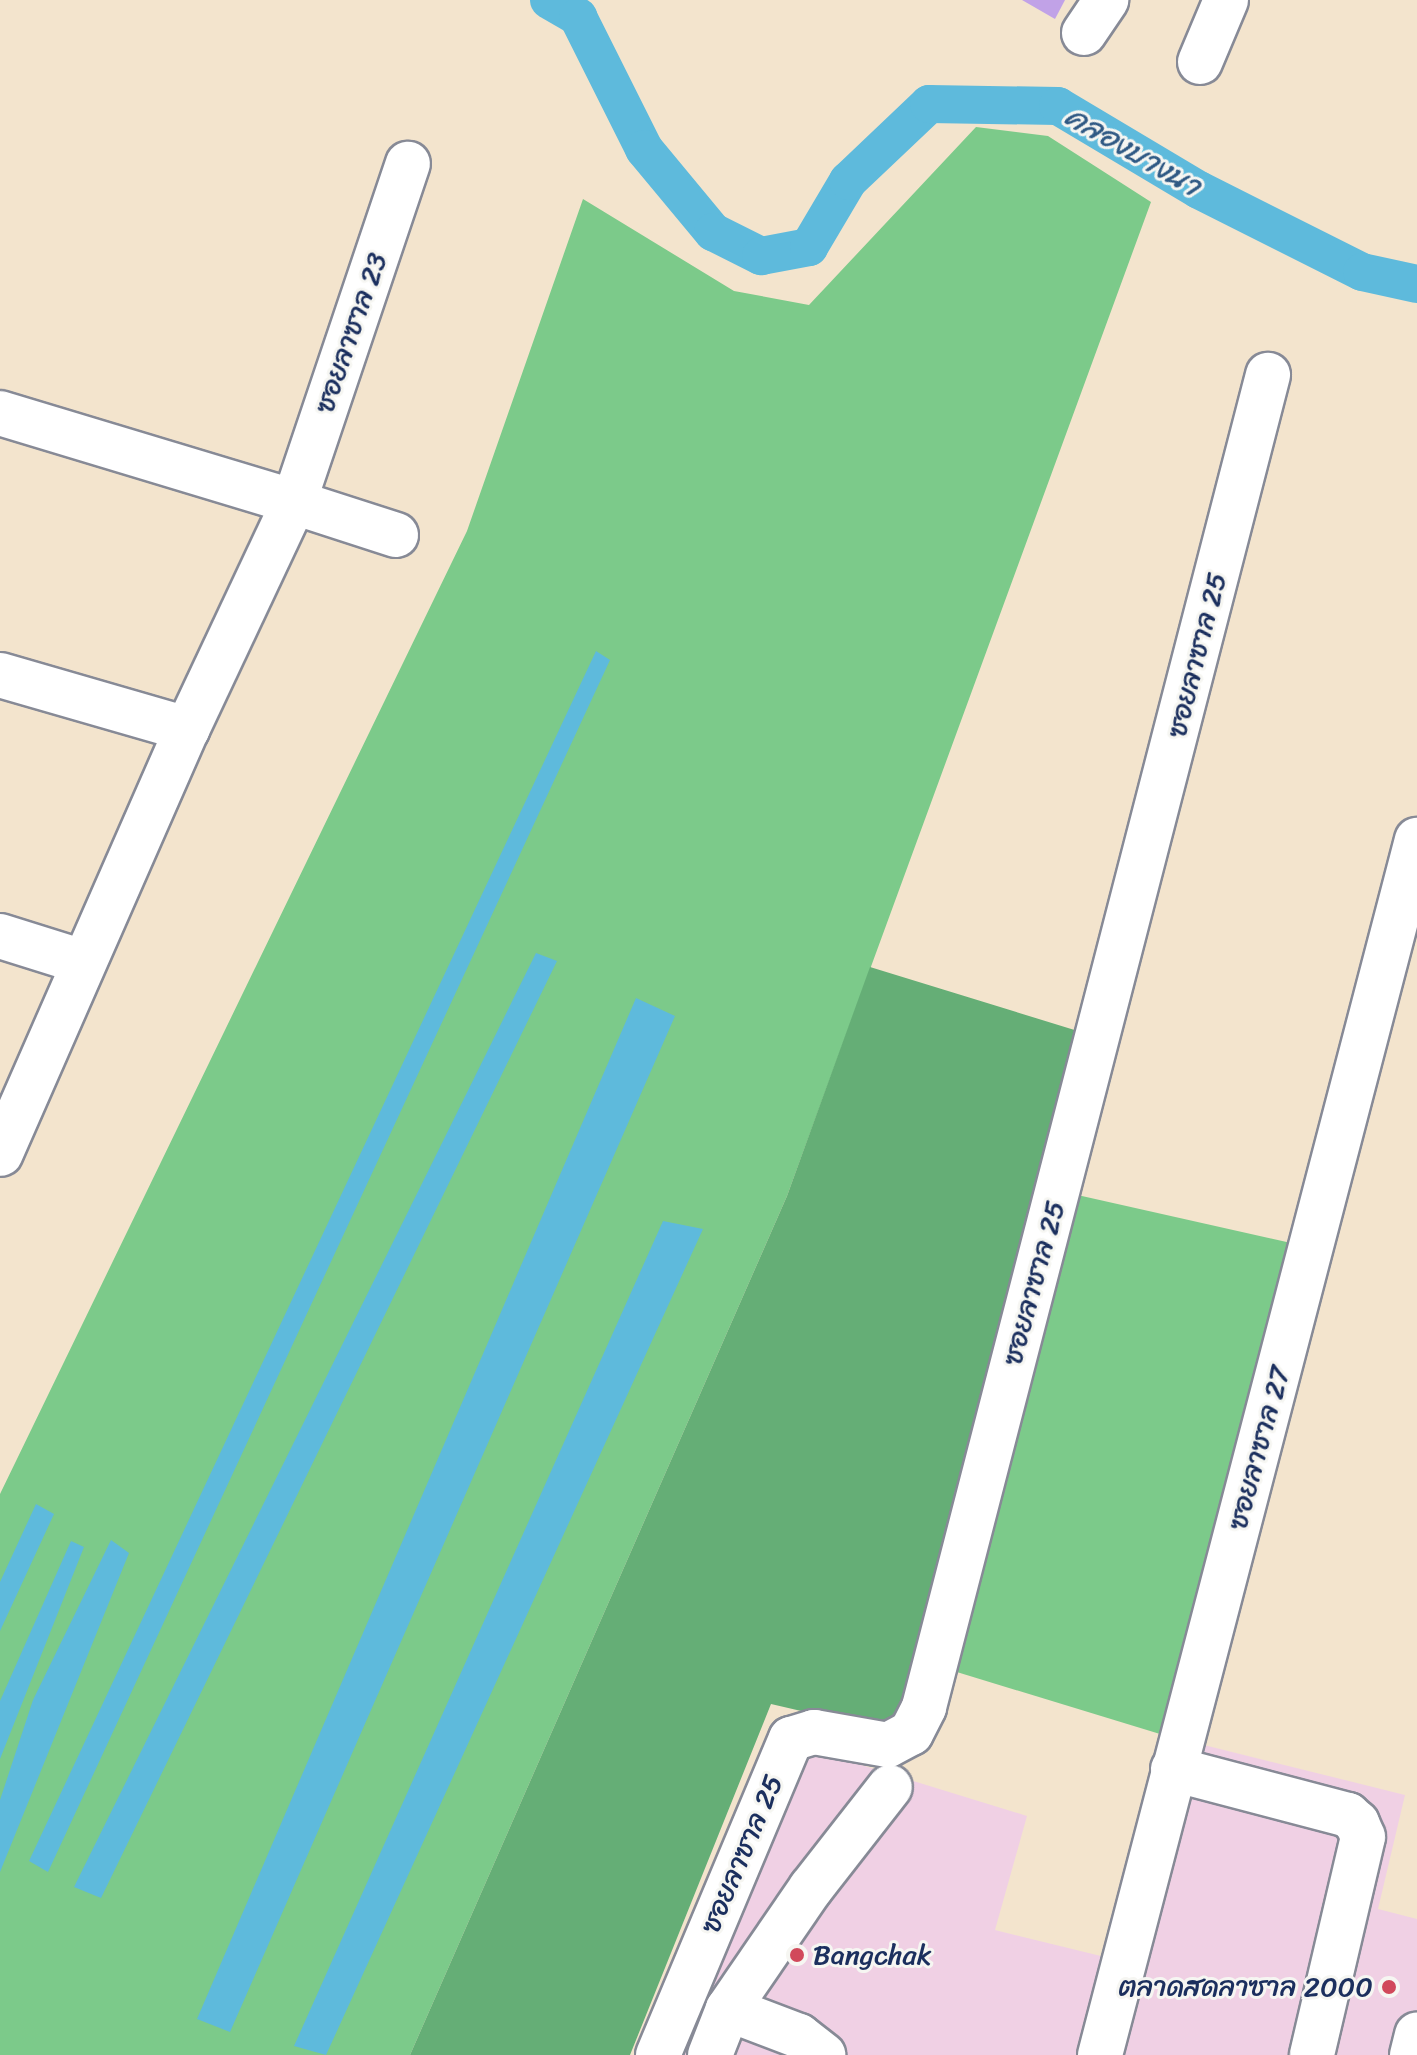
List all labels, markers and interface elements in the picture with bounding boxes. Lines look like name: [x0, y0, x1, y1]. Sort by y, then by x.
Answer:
water label: คลองบางนา: [1059, 98, 1207, 204]
street label: ซอยลาซาล 23: [308, 248, 394, 418]
street label: ซอยลาซาล 25: [1160, 569, 1234, 741]
street label: ซอยลาซาล 25: [996, 1197, 1072, 1369]
street label: ซอยลาซาล 27: [1221, 1363, 1297, 1533]
street label: ซอยลาซาล 25: [693, 1770, 791, 1938]
place label: Bangchak: [813, 1938, 932, 1972]
marker: Bangchak: [788, 1946, 806, 1964]
place label: ตลาดสดลาซาล 2000: [1119, 1970, 1373, 2004]
marker: ตลาดสดลาซาล 2000: [1380, 1978, 1398, 1996]

